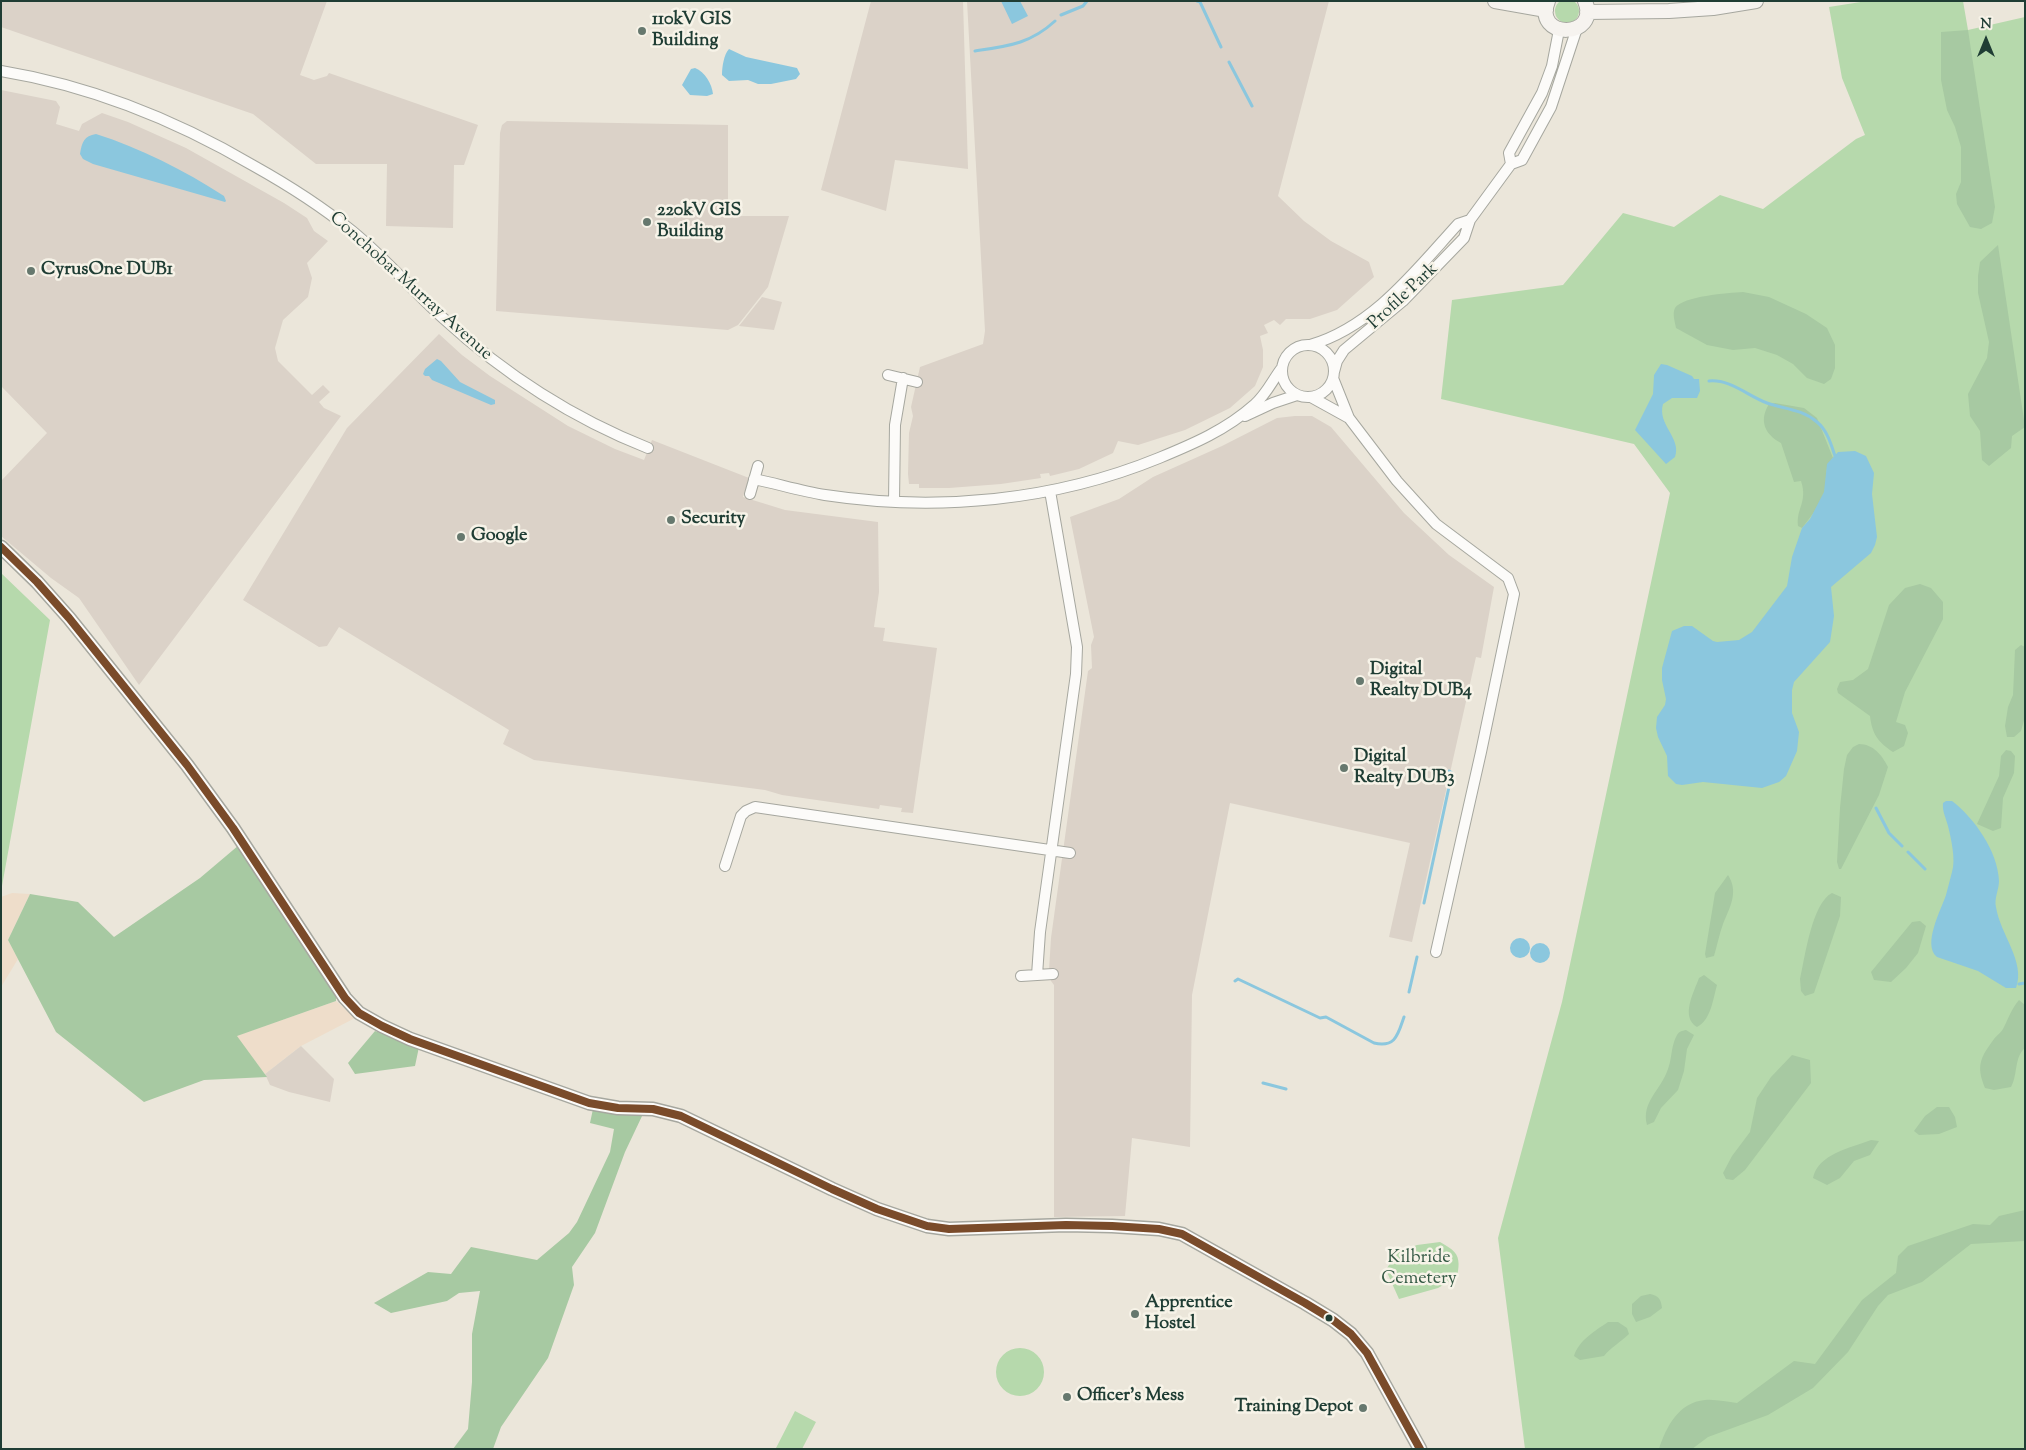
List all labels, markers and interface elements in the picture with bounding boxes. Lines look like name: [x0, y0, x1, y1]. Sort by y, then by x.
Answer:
place label: 110kV GIS Building: [652, 10, 731, 52]
north arrow: [1961, 15, 2011, 65]
text: N: [1980, 15, 1992, 35]
marker: 110kV GIS Building: [636, 25, 648, 37]
place label: 220kV GIS Building: [657, 201, 741, 243]
street label: Conchobar Murray Avenue: [324, 208, 496, 366]
marker: 220kV GIS Building: [641, 216, 653, 228]
street label: Profile Park: [1365, 259, 1443, 335]
place label: CyrusOne DUB1: [41, 260, 173, 282]
marker: CyrusOne DUB1: [25, 265, 37, 277]
place label: Security: [681, 509, 746, 531]
marker: Security: [665, 514, 677, 526]
place label: Google: [471, 526, 527, 548]
marker: Google: [455, 531, 467, 543]
place label: Digital Realty DUB4: [1370, 660, 1472, 702]
marker: Digital Realty DUB4: [1354, 675, 1366, 687]
place label: Digital Realty DUB3: [1354, 747, 1454, 790]
marker: Digital Realty DUB3: [1338, 762, 1350, 774]
park label: Kilbride Cemetery: [1381, 1248, 1457, 1290]
place label: Apprentice Hostel: [1145, 1293, 1233, 1336]
marker: Apprentice Hostel: [1129, 1308, 1141, 1320]
unlabelled marker: [1324, 1313, 1334, 1323]
place label: Officer's Mess: [1077, 1386, 1184, 1408]
marker: Officer's Mess: [1061, 1391, 1073, 1403]
place label: Training Depot: [1235, 1397, 1353, 1419]
marker: Training Depot: [1357, 1402, 1369, 1414]

